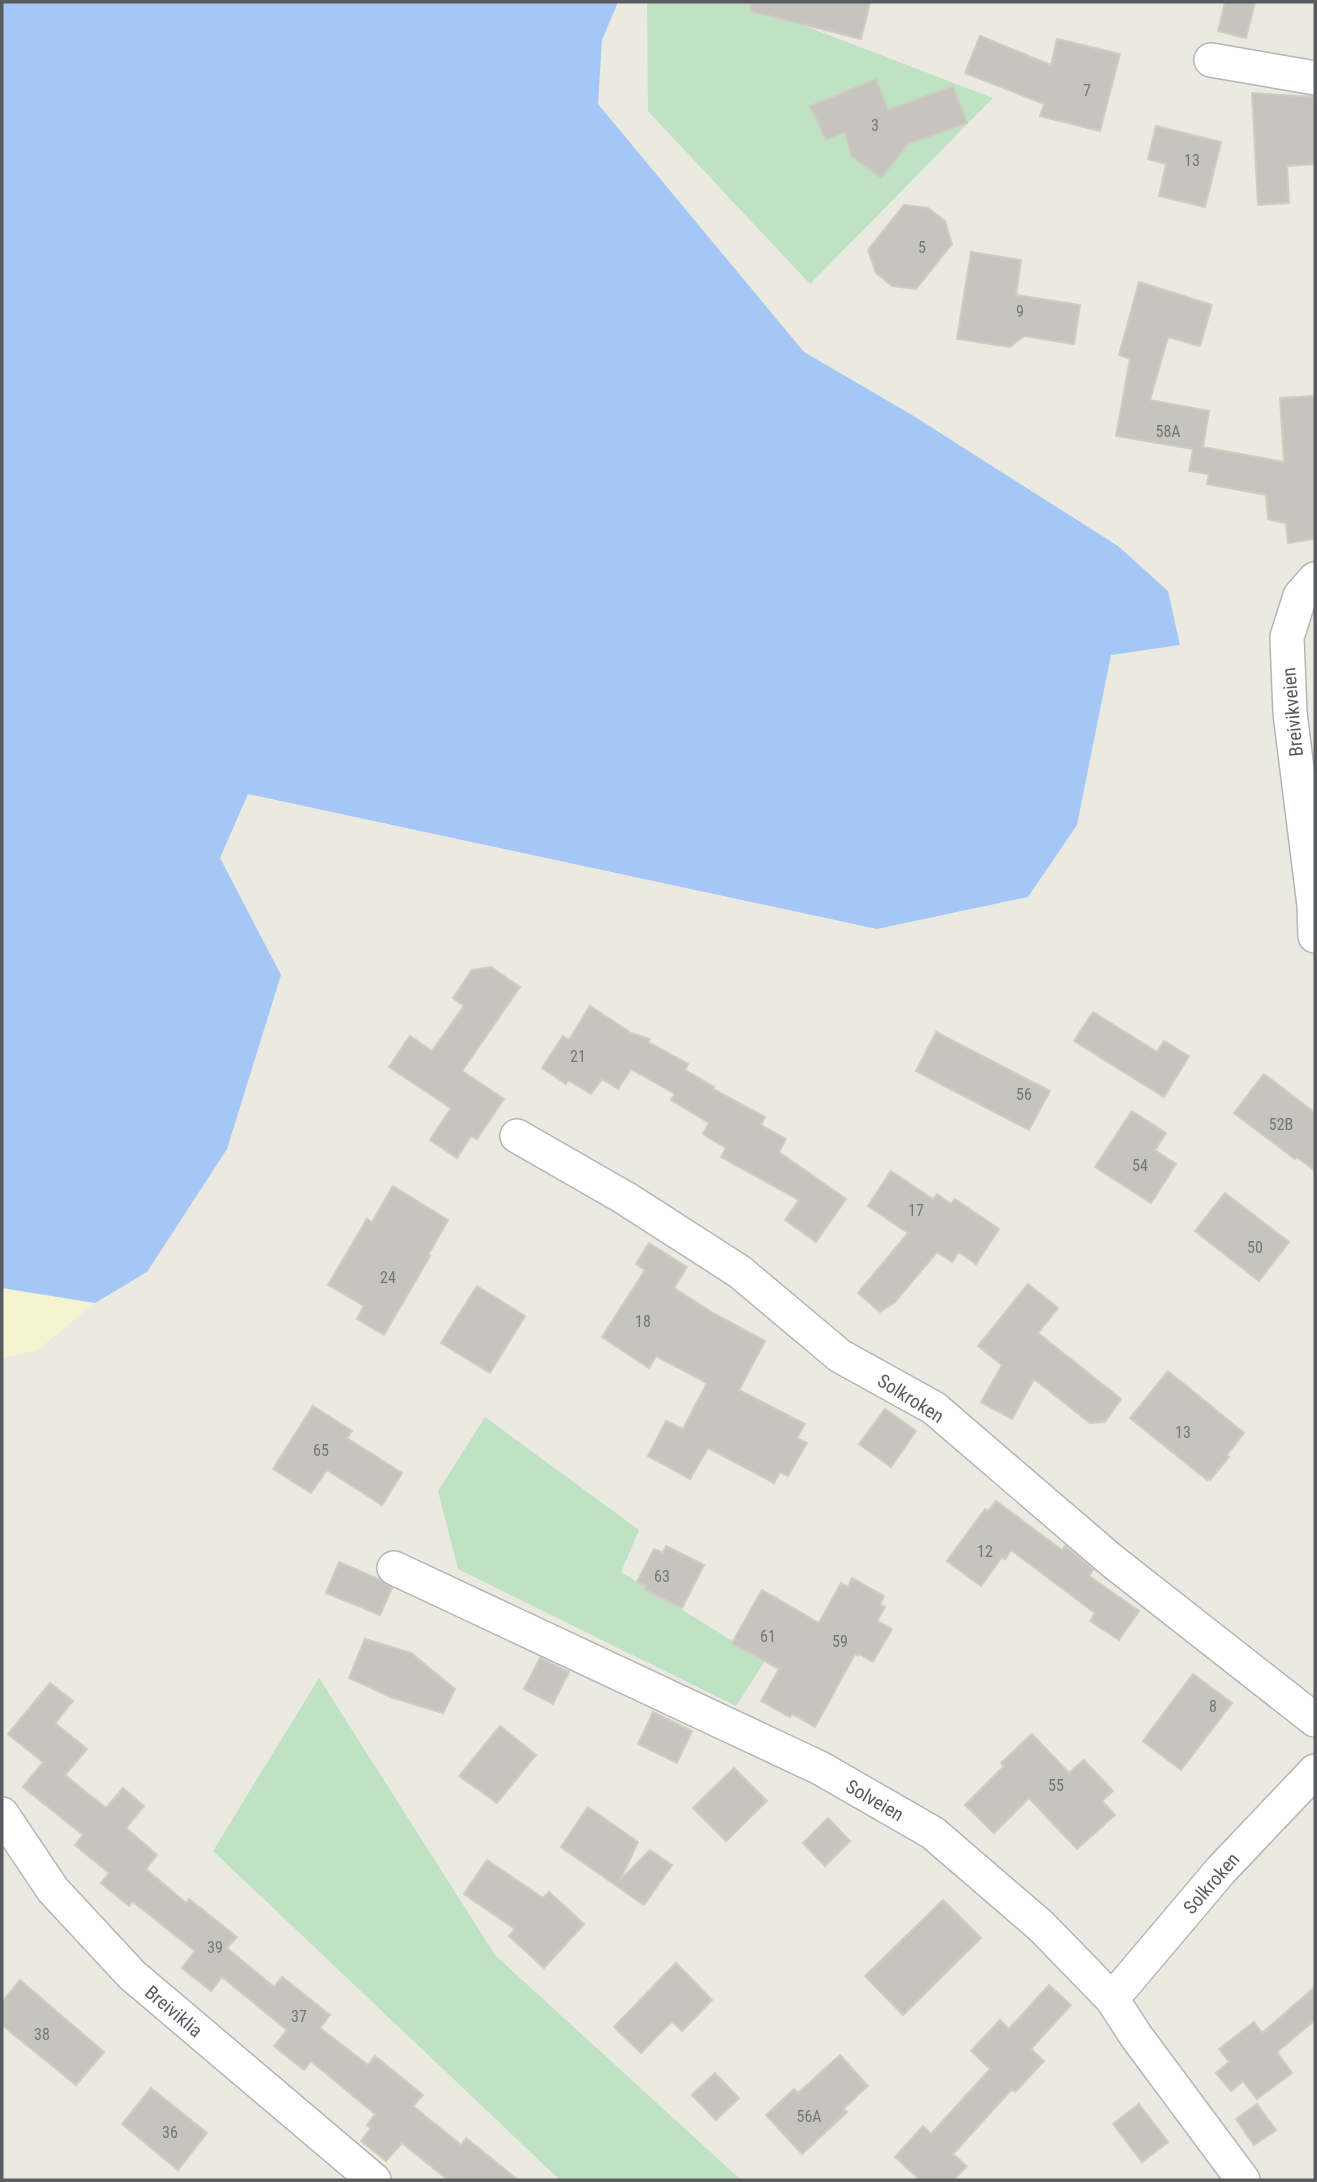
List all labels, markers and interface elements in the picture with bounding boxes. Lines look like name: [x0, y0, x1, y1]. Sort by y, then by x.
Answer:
house number: 7: [1083, 81, 1091, 100]
house number: 3: [871, 116, 879, 135]
house number: 13: [1184, 151, 1200, 170]
house number: 5: [918, 238, 926, 257]
house number: 9: [1016, 302, 1024, 321]
house number: 58A: [1155, 422, 1181, 441]
street label: Breivikveien: [1277, 666, 1308, 758]
house number: 21: [570, 1047, 586, 1066]
house number: 56: [1016, 1085, 1032, 1104]
house number: 52B: [1269, 1115, 1293, 1134]
house number: 54: [1132, 1156, 1148, 1175]
house number: 17: [908, 1201, 924, 1220]
house number: 50: [1247, 1238, 1263, 1257]
house number: 24: [380, 1268, 396, 1287]
house number: 18: [635, 1312, 651, 1331]
street label: Solkroken: [873, 1369, 948, 1428]
house number: 13: [1175, 1423, 1191, 1442]
house number: 65: [313, 1441, 329, 1460]
house number: 12: [977, 1542, 993, 1561]
house number: 63: [654, 1567, 670, 1586]
house number: 61: [760, 1627, 776, 1646]
house number: 59: [832, 1632, 848, 1651]
house number: 8: [1209, 1697, 1217, 1716]
street label: Solveien: [842, 1775, 908, 1826]
house number: 55: [1048, 1776, 1064, 1795]
street label: Solkroken: [1178, 1848, 1244, 1919]
house number: 39: [207, 1938, 223, 1957]
street label: Breiviklia: [140, 1981, 207, 2042]
house number: 37: [291, 2007, 307, 2026]
house number: 38: [34, 2025, 50, 2044]
house number: 56A: [796, 2107, 822, 2126]
house number: 36: [162, 2123, 178, 2142]

